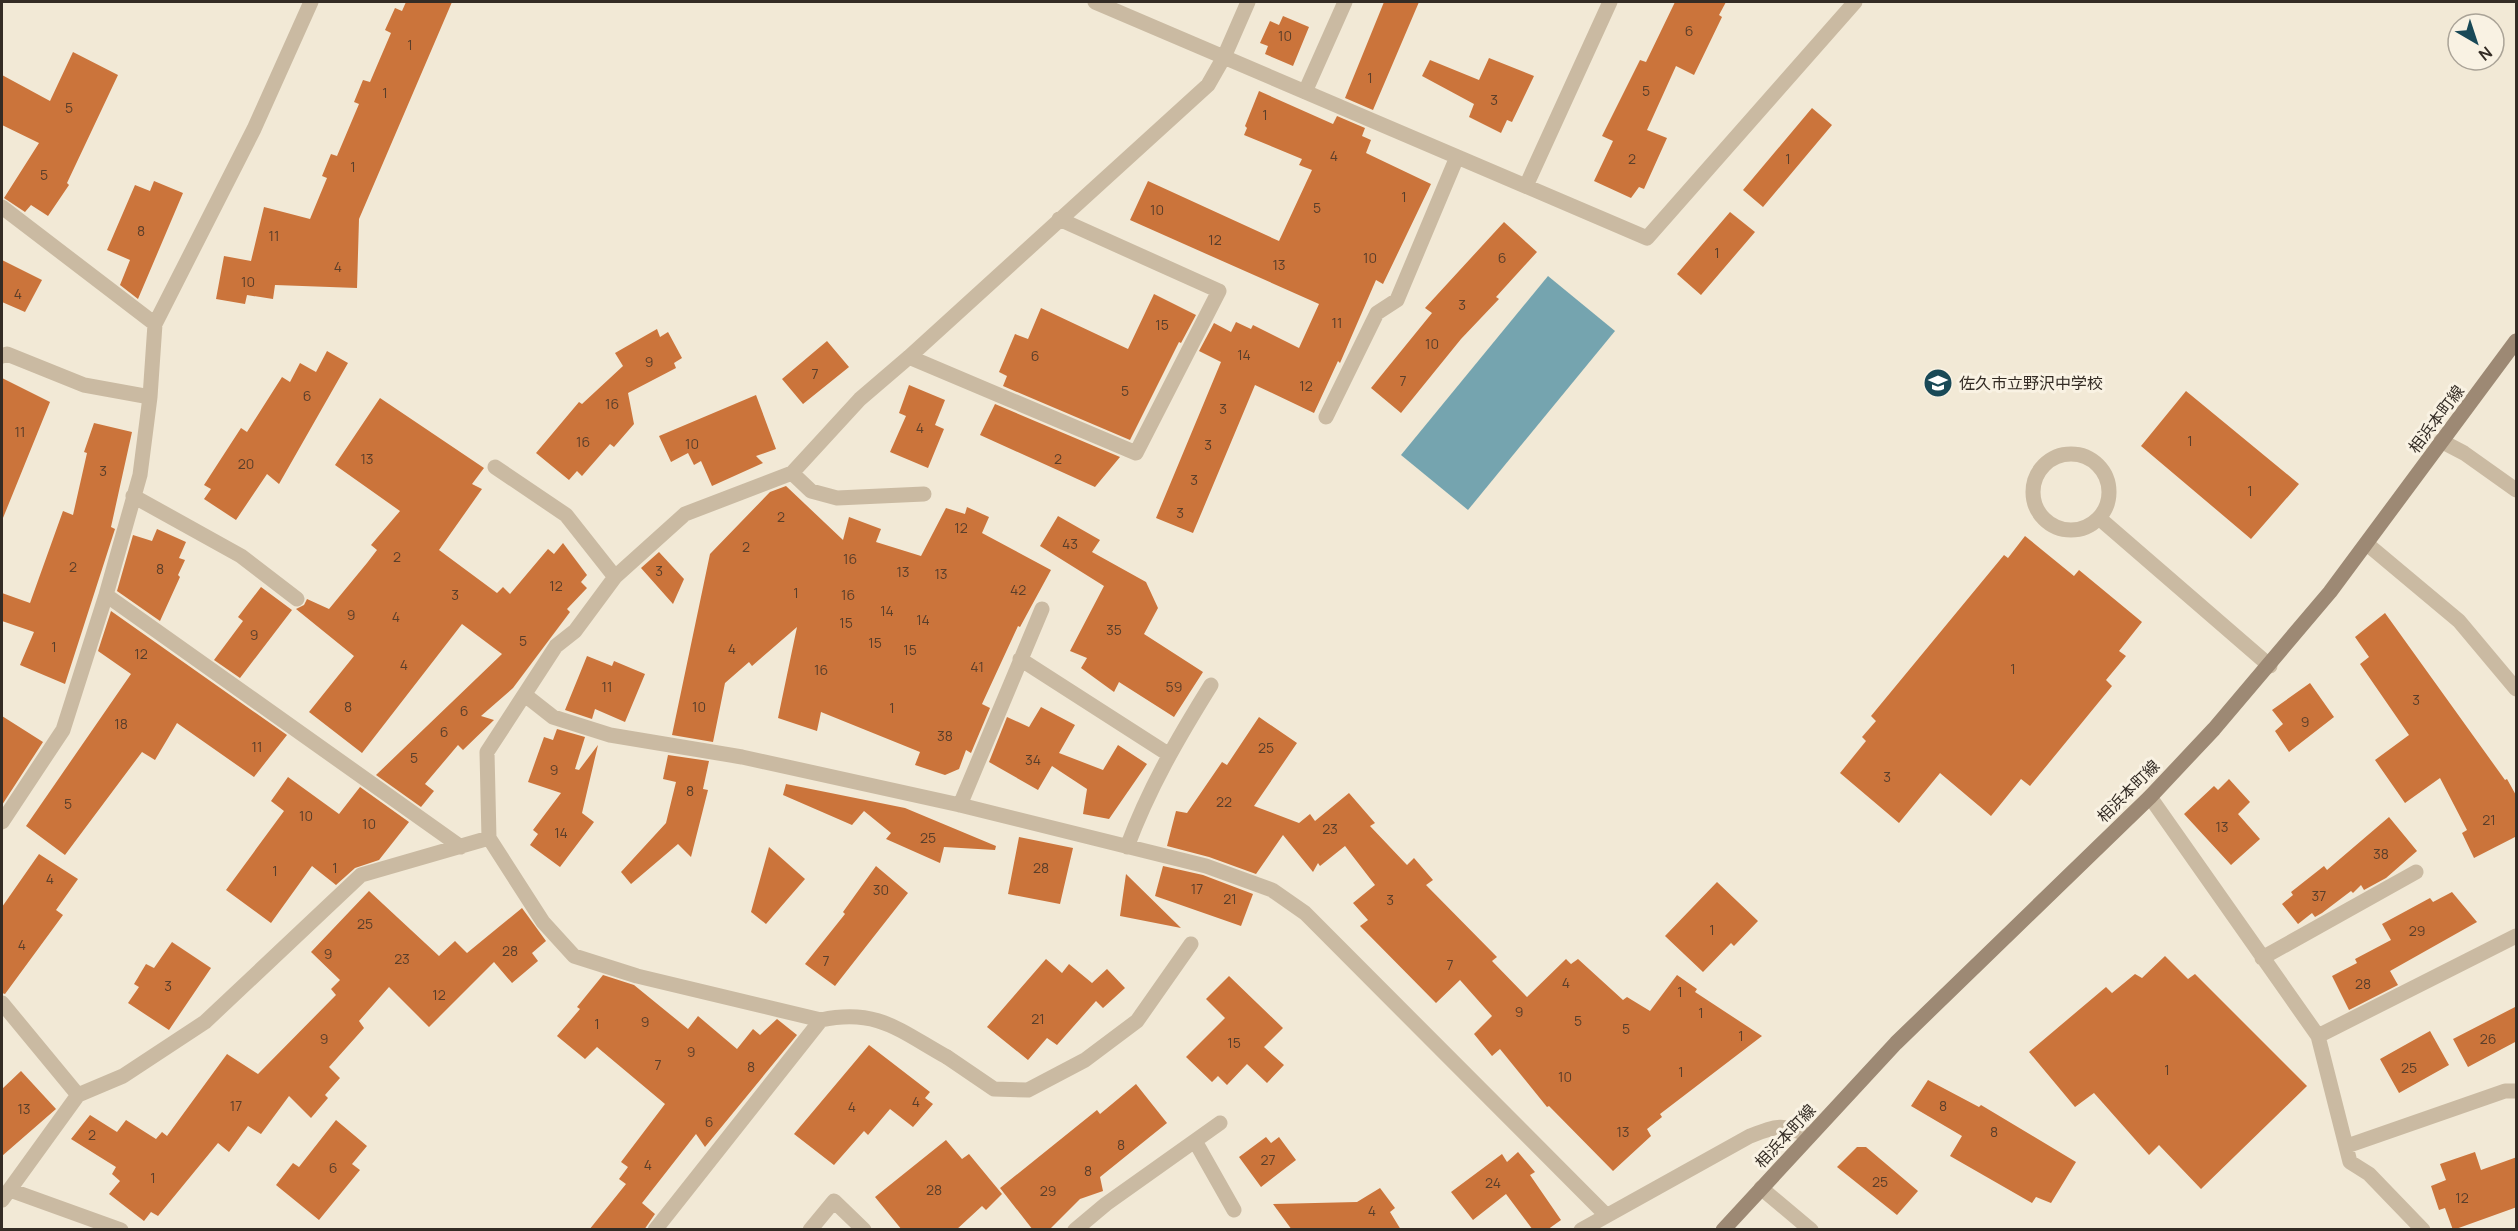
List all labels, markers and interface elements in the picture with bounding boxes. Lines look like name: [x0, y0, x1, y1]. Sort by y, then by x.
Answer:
north arrow: [2446, 12, 2506, 72]
house number: 6: [1685, 21, 1693, 40]
house number: 10: [1278, 26, 1292, 45]
house number: 1: [407, 35, 413, 54]
text: N: [2474, 41, 2497, 66]
house number: 1: [1367, 68, 1373, 87]
house number: 5: [1642, 81, 1650, 100]
house number: 1: [382, 83, 388, 102]
house number: 3: [1490, 90, 1498, 109]
house number: 5: [65, 98, 73, 117]
house number: 1: [1262, 105, 1268, 124]
house number: 4: [1330, 146, 1338, 165]
house number: 2: [1628, 149, 1636, 168]
house number: 1: [1785, 149, 1791, 168]
house number: 1: [350, 157, 356, 176]
house number: 5: [40, 165, 48, 184]
house number: 1: [1401, 187, 1407, 206]
house number: 5: [1313, 198, 1321, 217]
house number: 10: [1150, 200, 1164, 219]
house number: 8: [137, 221, 145, 240]
house number: 11: [269, 226, 279, 245]
house number: 12: [1208, 230, 1222, 249]
house number: 1: [1714, 243, 1720, 262]
house number: 10: [1363, 248, 1377, 267]
house number: 6: [1498, 248, 1506, 267]
house number: 13: [1272, 255, 1286, 274]
house number: 4: [334, 257, 342, 276]
house number: 10: [241, 272, 255, 291]
house number: 4: [14, 284, 22, 303]
house number: 3: [1458, 295, 1466, 314]
house number: 11: [1332, 313, 1342, 332]
house number: 15: [1155, 315, 1169, 334]
house number: 10: [1425, 334, 1439, 353]
house number: 14: [1237, 345, 1251, 364]
house number: 6: [1031, 346, 1039, 365]
house number: 9: [645, 352, 653, 371]
house number: 7: [811, 364, 819, 383]
school or university icon: 佐久市立野沢中学校: [1922, 367, 1954, 399]
house number: 7: [1399, 371, 1407, 390]
place label: 佐久市立野沢中学校: [1959, 372, 2103, 394]
house number: 12: [1299, 376, 1313, 395]
street label: 相浜本町線: [2403, 380, 2469, 458]
house number: 5: [1121, 381, 1129, 400]
house number: 6: [303, 386, 311, 405]
house number: 16: [605, 394, 619, 413]
house number: 3: [1219, 399, 1227, 418]
house number: 4: [916, 418, 924, 437]
house number: 11: [15, 422, 25, 441]
house number: 1: [2187, 431, 2193, 450]
house number: 16: [576, 432, 590, 451]
house number: 10: [685, 434, 699, 453]
house number: 3: [1204, 435, 1212, 454]
house number: 13: [360, 449, 374, 468]
house number: 2: [1054, 449, 1062, 468]
house number: 20: [238, 454, 254, 473]
house number: 3: [99, 461, 107, 480]
house number: 3: [1190, 470, 1198, 489]
house number: 1: [2247, 481, 2253, 500]
house number: 3: [1176, 503, 1184, 522]
house number: 2: [777, 507, 785, 526]
house number: 12: [954, 518, 968, 537]
house number: 43: [1062, 534, 1078, 553]
house number: 2: [742, 537, 750, 556]
house number: 2: [393, 547, 401, 566]
house number: 16: [843, 549, 857, 568]
house number: 2: [69, 557, 77, 576]
house number: 8: [156, 559, 164, 578]
house number: 3: [655, 561, 663, 580]
house number: 13: [896, 562, 910, 581]
house number: 13: [934, 564, 948, 583]
house number: 12: [549, 576, 563, 595]
house number: 42: [1010, 580, 1026, 599]
house number: 1: [793, 583, 799, 602]
house number: 3: [451, 585, 459, 604]
house number: 16: [841, 585, 855, 604]
house number: 14: [880, 601, 894, 620]
house number: 9: [347, 605, 355, 624]
house number: 4: [392, 607, 400, 626]
house number: 14: [916, 610, 930, 629]
house number: 15: [839, 613, 853, 632]
house number: 35: [1106, 620, 1122, 639]
house number: 9: [250, 625, 258, 644]
house number: 5: [519, 631, 527, 650]
house number: 15: [868, 633, 882, 652]
house number: 1: [51, 637, 57, 656]
house number: 4: [728, 639, 736, 658]
house number: 15: [903, 640, 917, 659]
house number: 12: [134, 644, 148, 663]
house number: 4: [400, 655, 408, 674]
house number: 41: [970, 657, 984, 676]
house number: 1: [2010, 659, 2016, 678]
house number: 16: [814, 660, 828, 679]
house number: 11: [602, 677, 612, 696]
house number: 59: [1166, 677, 1182, 696]
house number: 3: [2412, 690, 2420, 709]
house number: 8: [344, 697, 352, 716]
house number: 10: [692, 697, 706, 716]
house number: 1: [889, 698, 895, 717]
house number: 6: [460, 701, 468, 720]
house number: 9: [2301, 712, 2309, 731]
house number: 18: [114, 714, 128, 733]
house number: 6: [440, 722, 448, 741]
house number: 38: [937, 726, 953, 745]
house number: 11: [252, 737, 262, 756]
house number: 25: [1258, 738, 1274, 757]
house number: 5: [410, 748, 418, 767]
house number: 34: [1025, 750, 1041, 769]
street label: 相浜本町線: [2092, 755, 2164, 827]
house number: 9: [550, 760, 558, 779]
house number: 3: [1883, 767, 1891, 786]
house number: 8: [686, 781, 694, 800]
house number: 22: [1216, 792, 1232, 811]
house number: 5: [64, 794, 72, 813]
house number: 10: [299, 806, 313, 825]
house number: 21: [2482, 810, 2496, 829]
house number: 10: [362, 814, 376, 833]
house number: 13: [2215, 817, 2229, 836]
house number: 23: [1322, 819, 1338, 838]
house number: 14: [554, 823, 568, 842]
house number: 25: [920, 828, 936, 847]
house number: 38: [2373, 844, 2389, 863]
house number: 1: [332, 858, 338, 877]
house number: 28: [1033, 858, 1049, 877]
house number: 1: [272, 861, 278, 880]
house number: 4: [46, 869, 54, 888]
house number: 17: [1191, 879, 1203, 898]
house number: 30: [873, 880, 889, 899]
house number: 37: [2312, 886, 2326, 905]
house number: 21: [1223, 889, 1237, 908]
house number: 3: [1386, 890, 1394, 909]
house number: 25: [357, 914, 373, 933]
house number: 1: [1709, 920, 1715, 939]
house number: 29: [2409, 921, 2425, 940]
house number: 4: [18, 935, 26, 954]
house number: 28: [502, 941, 518, 960]
house number: 9: [324, 944, 332, 963]
house number: 23: [394, 949, 410, 968]
house number: 7: [822, 951, 830, 970]
house number: 7: [1446, 955, 1454, 974]
house number: 4: [1562, 973, 1570, 992]
house number: 28: [2355, 974, 2371, 993]
house number: 3: [164, 976, 172, 995]
house number: 1: [1677, 982, 1683, 1001]
house number: 12: [432, 985, 446, 1004]
house number: 9: [1515, 1002, 1523, 1021]
house number: 1: [1698, 1003, 1704, 1022]
house number: 21: [1031, 1009, 1045, 1028]
house number: 5: [1574, 1011, 1582, 1030]
house number: 9: [641, 1012, 649, 1031]
house number: 1: [594, 1014, 600, 1033]
house number: 5: [1622, 1019, 1630, 1038]
house number: 1: [1738, 1026, 1744, 1045]
house number: 9: [320, 1029, 328, 1048]
house number: 26: [2480, 1029, 2496, 1048]
house number: 15: [1227, 1033, 1241, 1052]
house number: 9: [687, 1042, 695, 1061]
house number: 7: [654, 1055, 662, 1074]
house number: 8: [747, 1057, 755, 1076]
house number: 25: [2401, 1058, 2417, 1077]
house number: 1: [2164, 1060, 2170, 1079]
house number: 1: [1678, 1062, 1684, 1081]
house number: 10: [1558, 1067, 1572, 1086]
house number: 4: [912, 1092, 920, 1111]
house number: 17: [230, 1096, 242, 1115]
house number: 8: [1939, 1096, 1947, 1115]
house number: 4: [848, 1097, 856, 1116]
house number: 13: [17, 1099, 31, 1118]
street label: 相浜本町線: [1750, 1099, 1820, 1173]
house number: 6: [705, 1112, 713, 1131]
house number: 13: [1616, 1122, 1630, 1141]
house number: 8: [1990, 1122, 1998, 1141]
house number: 2: [88, 1125, 96, 1144]
house number: 8: [1117, 1135, 1125, 1154]
house number: 27: [1260, 1150, 1276, 1169]
house number: 4: [644, 1155, 652, 1174]
house number: 6: [329, 1158, 337, 1177]
house number: 8: [1084, 1161, 1092, 1180]
house number: 1: [150, 1168, 156, 1187]
house number: 25: [1872, 1172, 1888, 1191]
house number: 24: [1485, 1173, 1501, 1192]
house number: 28: [926, 1180, 942, 1199]
house number: 29: [1040, 1181, 1056, 1200]
house number: 12: [2455, 1188, 2469, 1207]
house number: 4: [1368, 1201, 1376, 1220]

